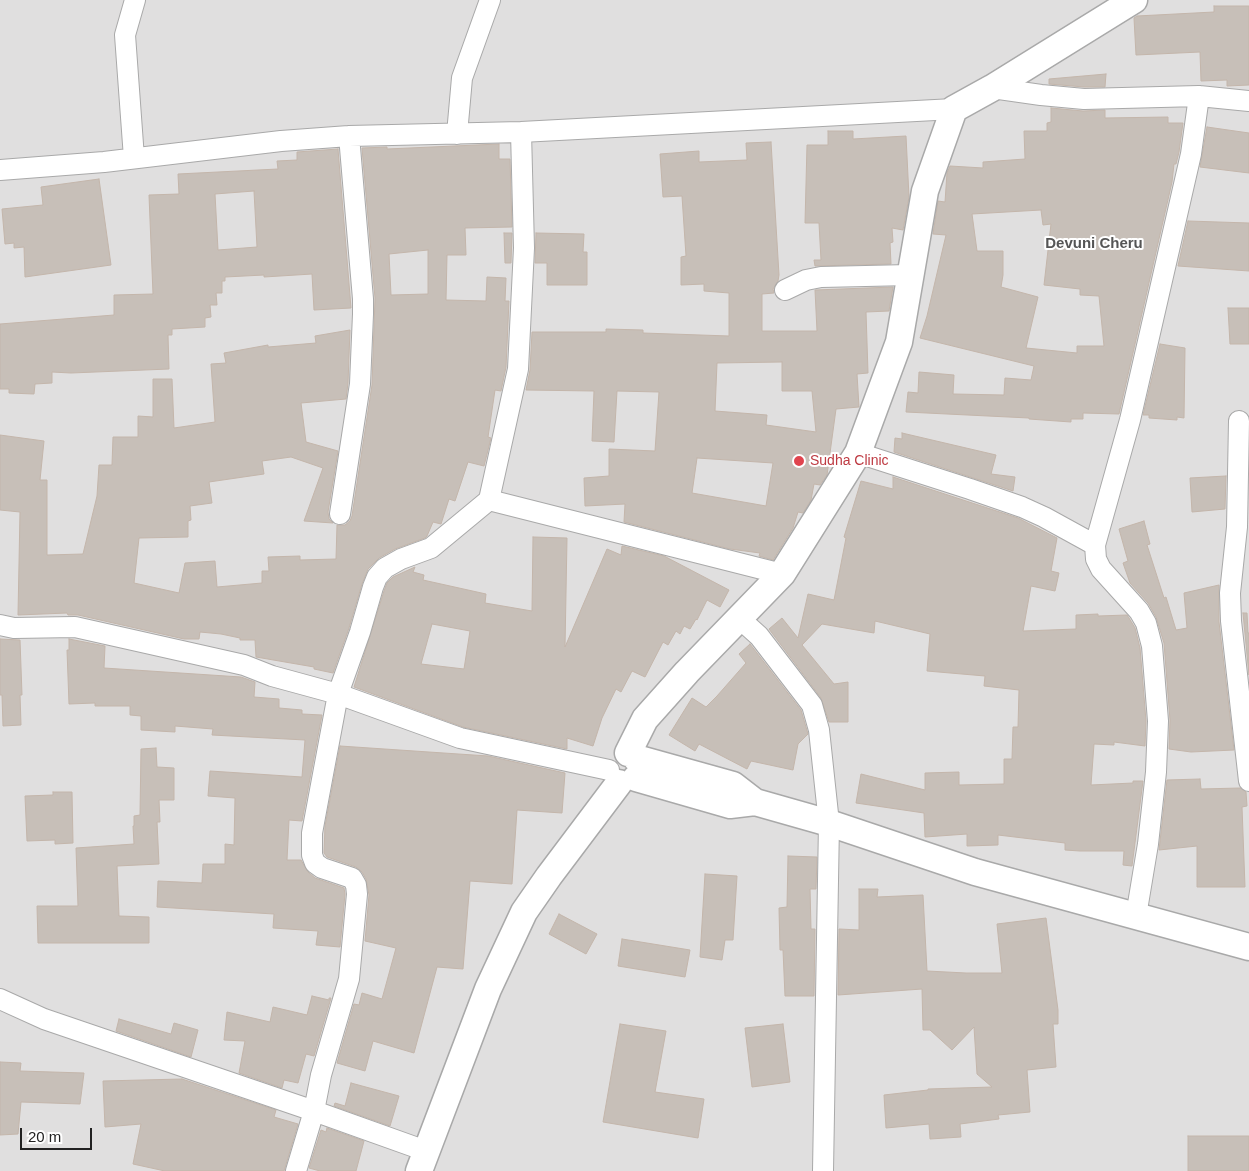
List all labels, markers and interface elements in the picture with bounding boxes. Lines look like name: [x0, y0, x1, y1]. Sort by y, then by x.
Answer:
district label: Devuni Cheru: [1045, 235, 1143, 253]
place label: Sudha Clinic: [810, 453, 889, 469]
marker: Sudha Clinic: [792, 454, 806, 468]
scale bar: [22, 1118, 95, 1150]
text: 20 m: [28, 1128, 61, 1145]

